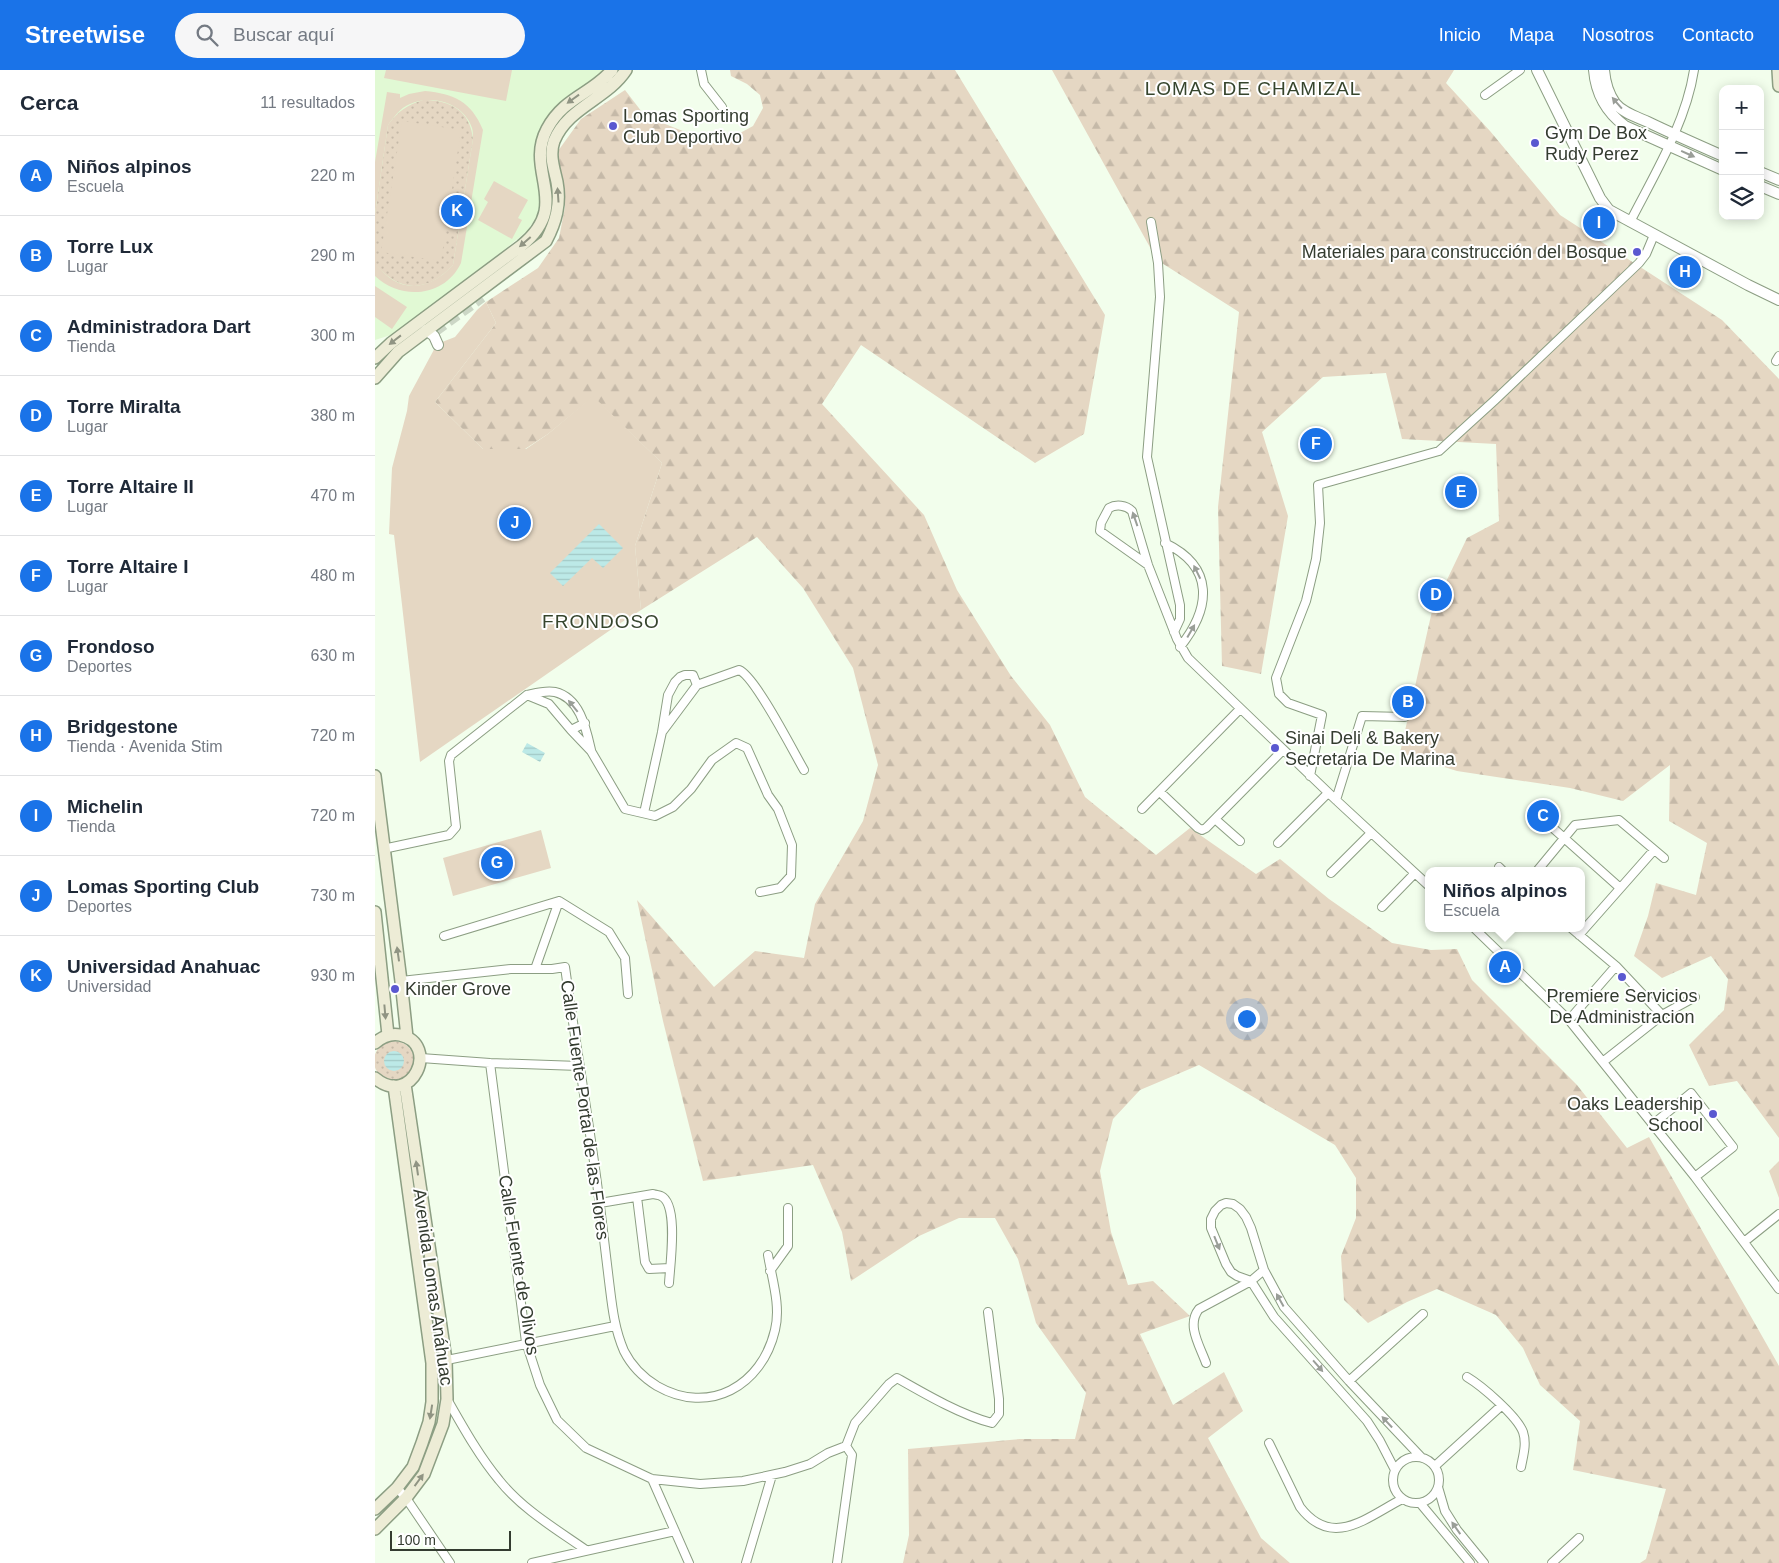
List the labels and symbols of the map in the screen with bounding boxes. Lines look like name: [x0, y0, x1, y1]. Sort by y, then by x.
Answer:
district label: LOMAS DE CHAMIZAL: [1145, 78, 1361, 99]
one-way arrow: [566, 94, 580, 104]
one-way arrow: [1612, 97, 1623, 110]
place label: Lomas Sporting Club Deportivo: [623, 106, 749, 147]
marker: Lomas Sporting Club Deportivo: [607, 120, 619, 132]
place label: Gym De Box Rudy Perez: [1545, 123, 1647, 164]
marker: Gym De Box Rudy Perez: [1529, 137, 1541, 149]
one-way arrow: [1681, 151, 1695, 159]
one-way arrow: [553, 186, 561, 202]
pin: K: [441, 192, 473, 230]
pin: I: [1583, 204, 1615, 242]
one-way arrow: [518, 237, 531, 248]
place label: Materiales para construcción del Bosque: [1302, 242, 1627, 262]
marker: Materiales para construcción del Bosque: [1631, 246, 1643, 258]
pin: H: [1669, 253, 1701, 291]
one-way arrow: [389, 334, 402, 345]
pin: F: [1300, 425, 1332, 463]
pin: E: [1445, 473, 1477, 511]
pin: J: [499, 504, 531, 542]
one-way arrow: [1131, 511, 1138, 526]
one-way arrow: [1193, 564, 1201, 579]
pin: D: [1420, 576, 1452, 614]
district label: FRONDOSO: [542, 611, 660, 632]
one-way arrow: [1187, 624, 1195, 638]
pin: B: [1392, 683, 1424, 721]
one-way arrow: [568, 700, 579, 713]
place label: Sinai Deli & Bakery Secretaria De Marina: [1285, 728, 1456, 769]
marker: Sinai Deli & Bakery Secretaria De Marina: [1269, 742, 1281, 754]
pin: C: [1527, 797, 1559, 835]
pin: G: [481, 844, 513, 882]
one-way arrow: [393, 946, 401, 962]
pin: A: [1489, 948, 1521, 986]
marker: Premiere Servicios De Administracion: [1616, 971, 1628, 983]
place label: Kinder Grove: [405, 979, 511, 999]
street label: Calle Fuente Portal de las Flores: [557, 979, 613, 1241]
marker: Kinder Grove: [389, 983, 401, 995]
place label: Premiere Servicios De Administracion: [1546, 986, 1698, 1027]
one-way arrow: [382, 1005, 390, 1021]
your location: [1234, 1006, 1260, 1032]
place label: Oaks Leadership School: [1567, 1094, 1703, 1135]
marker: Oaks Leadership School: [1707, 1108, 1719, 1120]
one-way arrow: [413, 1159, 421, 1175]
street label: Calle Fuente de Olivos: [495, 1174, 543, 1356]
street label: Avenida Lomas Anáhuac: [409, 1187, 457, 1387]
one-way arrow: [1214, 1236, 1222, 1251]
one-way arrow: [1276, 1293, 1284, 1308]
one-way arrow: [1312, 1360, 1323, 1373]
one-way arrow: [426, 1404, 434, 1420]
one-way arrow: [1381, 1416, 1393, 1428]
one-way arrow: [414, 1473, 424, 1487]
one-way arrow: [1451, 1521, 1461, 1535]
scale bar: [390, 1528, 511, 1551]

